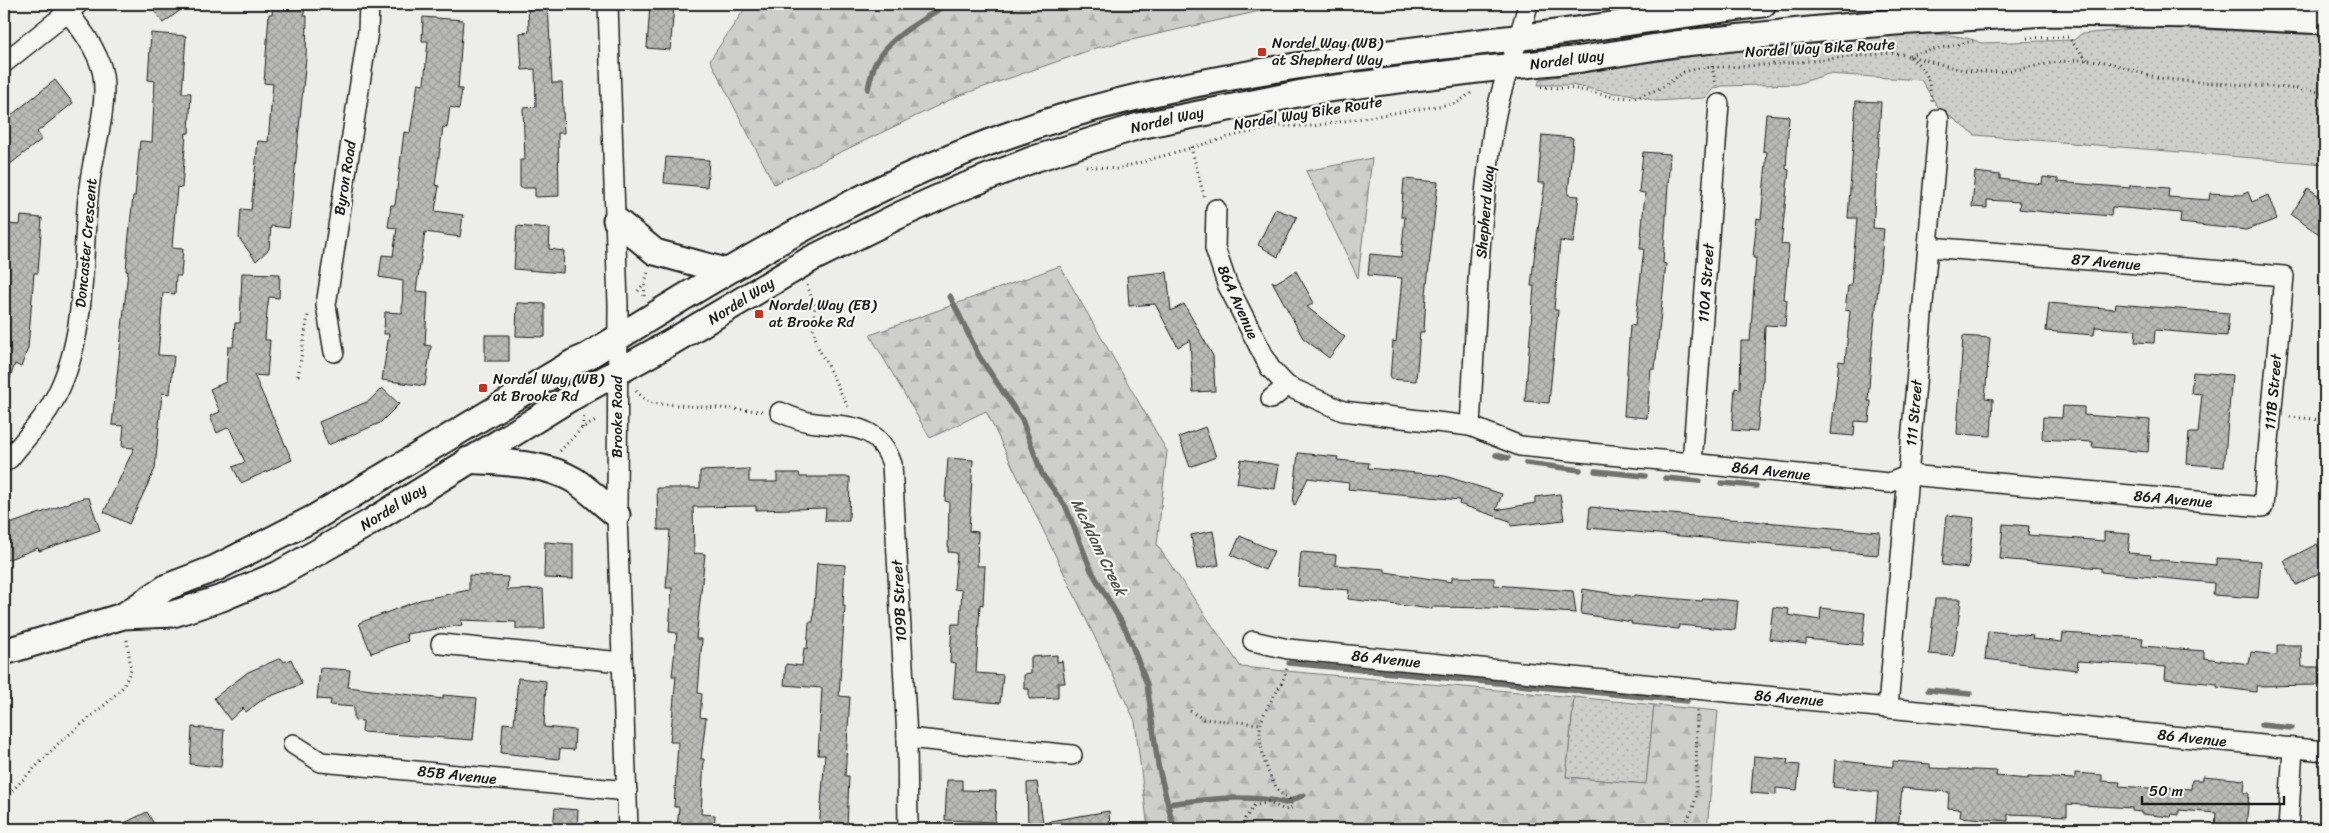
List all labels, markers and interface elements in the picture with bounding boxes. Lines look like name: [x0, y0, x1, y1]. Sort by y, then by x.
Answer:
place label: Nordel Way (WB) at Shepherd Way: [1272, 30, 1383, 73]
street label: Nordel Way Bike Route: [1744, 31, 1896, 65]
street label: Nordel Way: [1528, 43, 1606, 77]
marker: Nordel Way (WB) at Shepherd Way: [1256, 46, 1268, 58]
street label: Nordel Way Bike Route: [1232, 88, 1385, 138]
street label: Nordel Way: [1128, 99, 1207, 141]
street label: Byron Road: [326, 138, 364, 217]
street label: Shepherd Way: [1468, 164, 1502, 260]
street label: Doncaster Crescent: [67, 177, 105, 309]
street label: 110A Street: [1690, 241, 1722, 324]
street label: 87 Avenue: [2070, 246, 2142, 278]
street label: 86A Avenue: [1210, 261, 1266, 343]
street label: Nordel Way: [702, 270, 780, 332]
place label: Nordel Way (EB) at Brooke Rd: [769, 292, 877, 335]
marker: Nordel Way (EB) at Brooke Rd: [753, 308, 765, 320]
street label: 111B Street: [2257, 352, 2289, 431]
place label: Nordel Way (WB) at Brooke Rd: [493, 366, 604, 409]
street label: Brooke Road: [604, 375, 630, 458]
street label: 111 Street: [1898, 378, 1930, 447]
marker: Nordel Way (WB) at Brooke Rd: [477, 382, 489, 394]
street label: 86A Avenue: [1730, 454, 1812, 488]
street label: Nordel Way: [354, 476, 432, 538]
street label: 86A Avenue: [2132, 483, 2214, 515]
water label: McAdam Creek: [1063, 493, 1136, 603]
street label: 109B Street: [884, 558, 914, 643]
street label: 86 Avenue: [1350, 642, 1422, 676]
street label: 86 Avenue: [1753, 682, 1825, 714]
street label: 86 Avenue: [2156, 721, 2228, 755]
street label: 85B Avenue: [416, 758, 498, 792]
scale bar: [2142, 773, 2284, 805]
text: 50 m: [2149, 778, 2184, 804]

